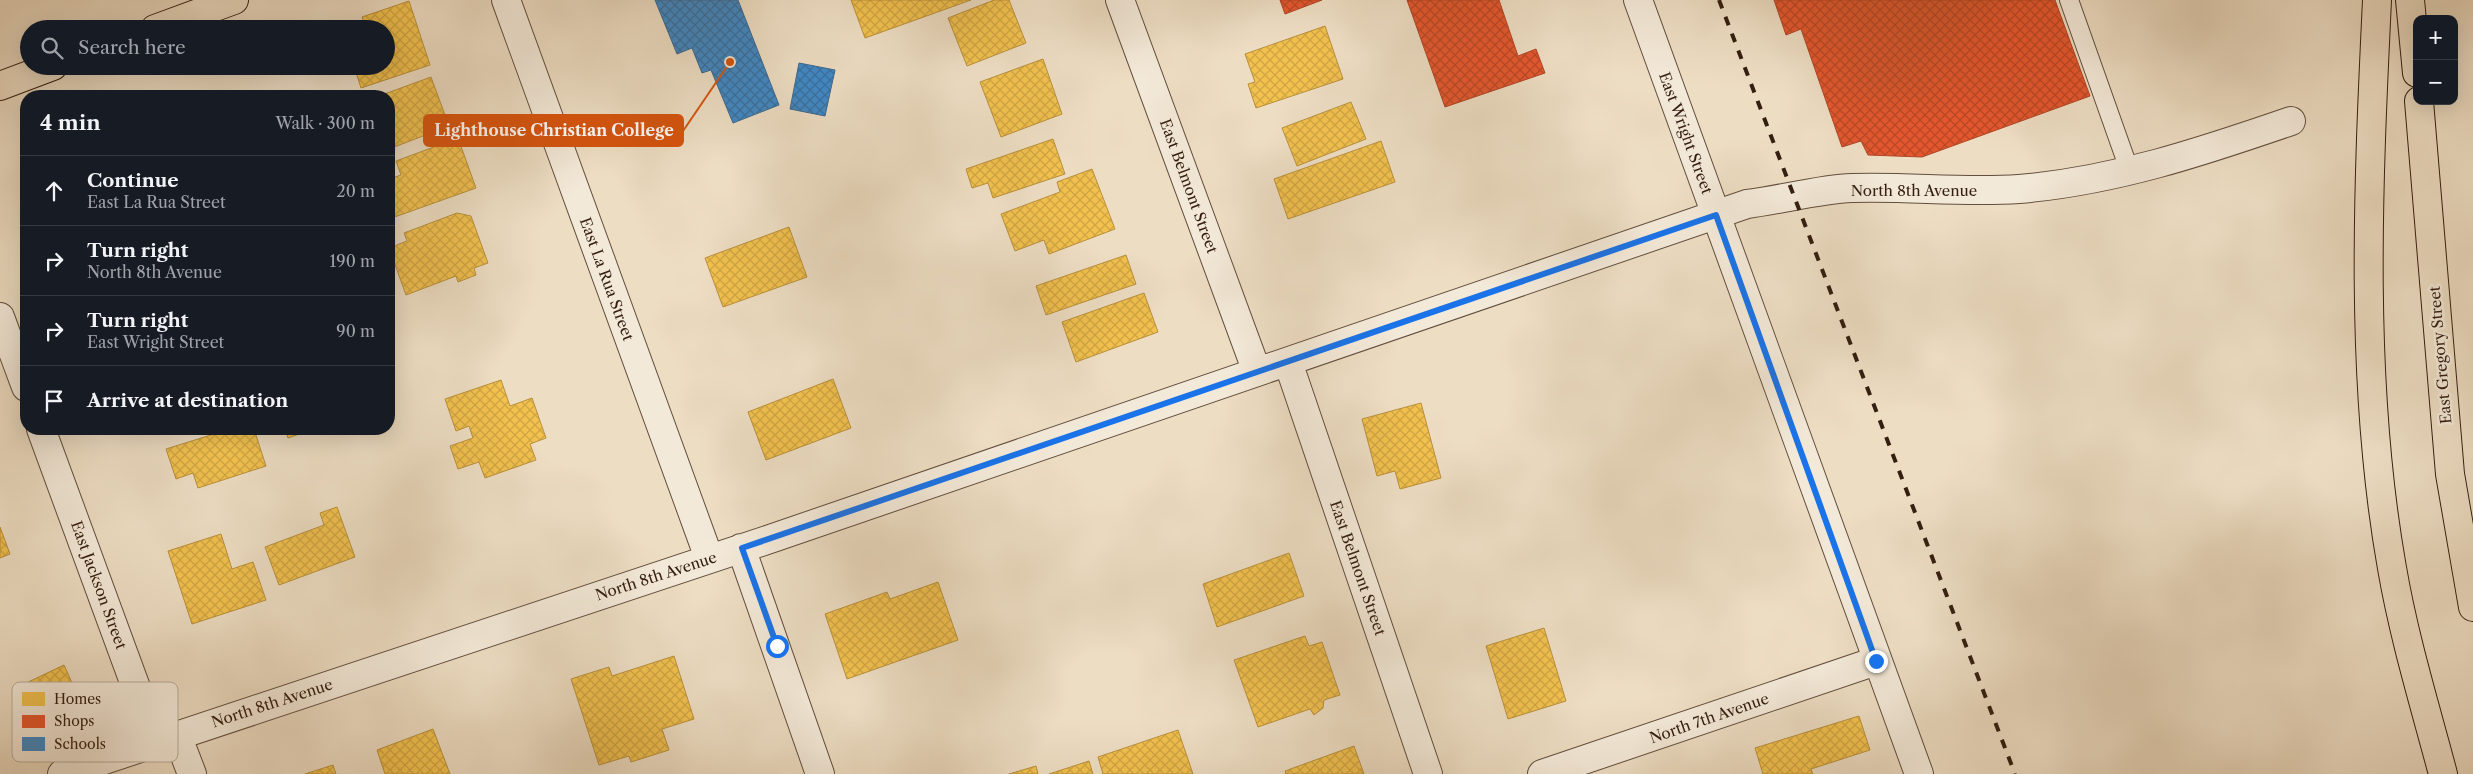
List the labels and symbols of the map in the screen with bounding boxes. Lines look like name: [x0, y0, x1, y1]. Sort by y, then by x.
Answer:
street label: East Wright Street: [1655, 69, 1717, 197]
callout: Lighthouse Christian College: [424, 115, 683, 146]
street label: East Belmont Street: [1156, 116, 1222, 256]
text: Lighthouse Christian College: [434, 120, 674, 140]
street label: North 8th Avenue: [1851, 181, 1977, 200]
street label: East La Rua Street: [576, 215, 638, 344]
street label: East Gregory Street: [2424, 285, 2455, 425]
street label: East Belmont Street: [1326, 498, 1390, 639]
street label: East Jackson Street: [67, 518, 131, 652]
street label: North 8th Avenue: [593, 547, 719, 605]
route start: [766, 635, 789, 658]
route end: [1865, 650, 1888, 673]
street label: North 8th Avenue: [209, 674, 335, 732]
legend: [12, 682, 178, 762]
street label: North 7th Avenue: [1647, 689, 1771, 747]
text: Homes: [54, 690, 101, 708]
text: Shops: [54, 712, 94, 730]
text: Schools: [54, 735, 106, 753]

